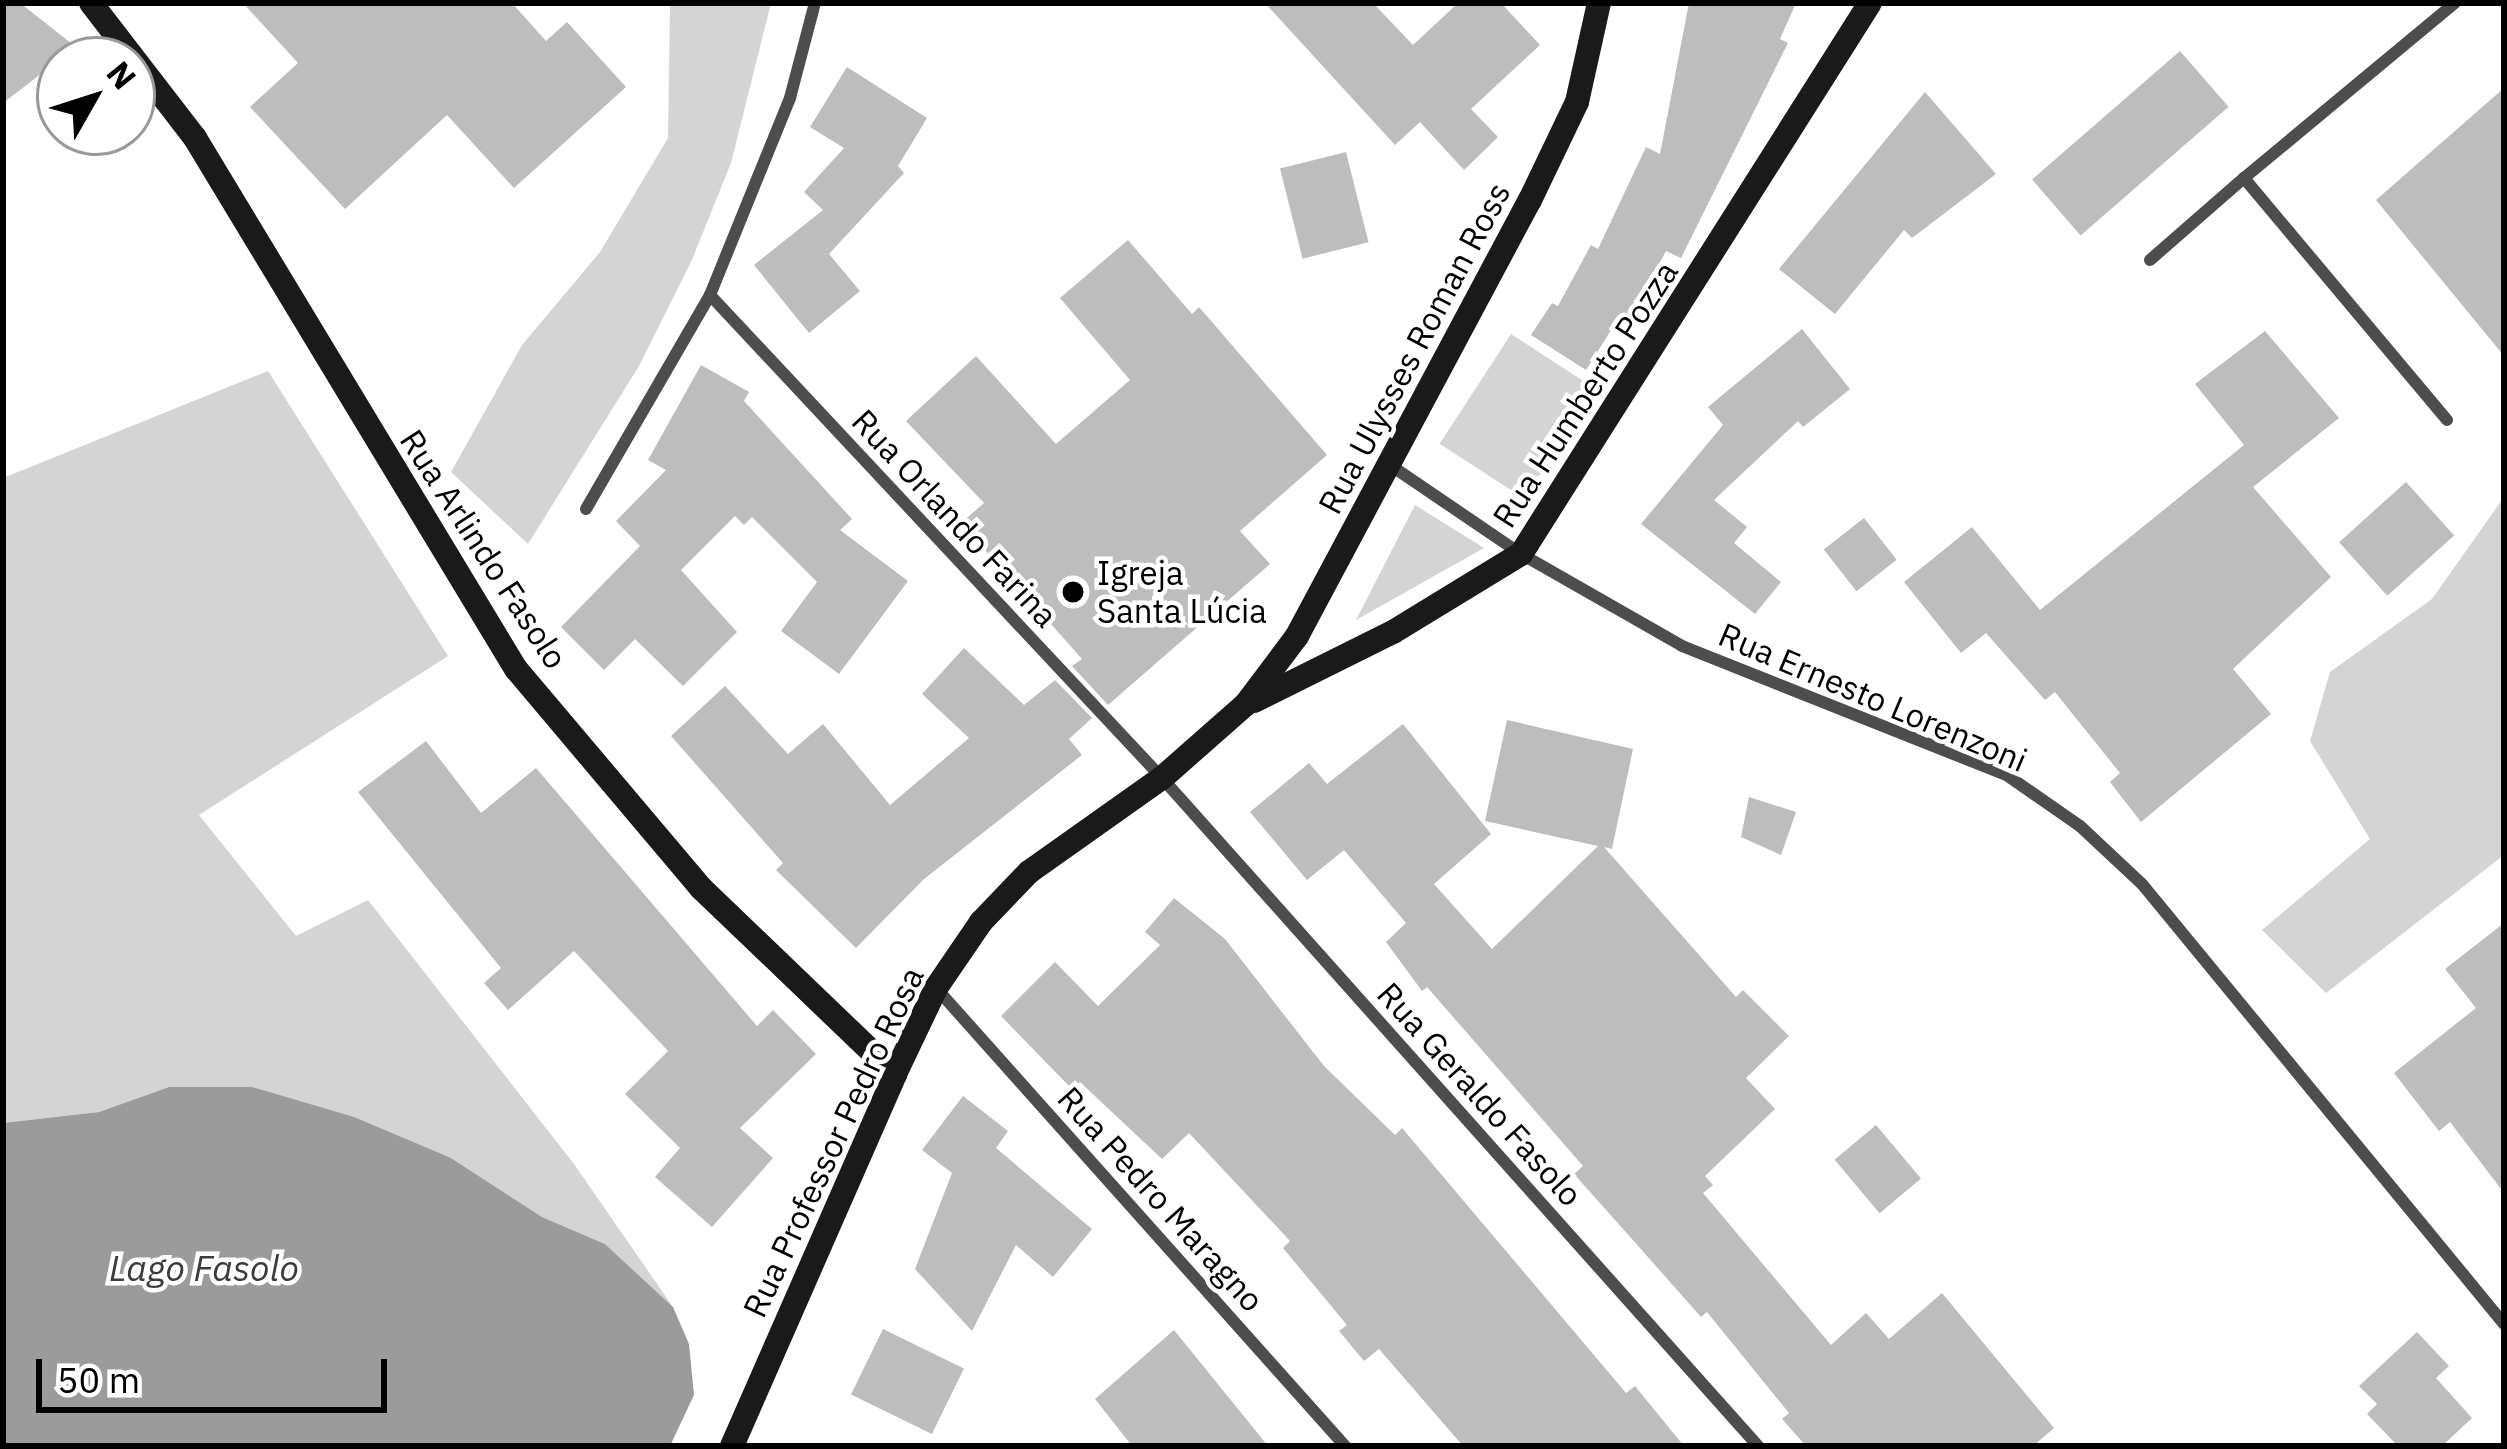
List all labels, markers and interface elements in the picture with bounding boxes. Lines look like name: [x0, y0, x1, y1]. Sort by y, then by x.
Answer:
north arrow: [36, 36, 156, 156]
text: N: [98, 52, 146, 98]
street label: Rua Ulysses Roman Ross: [1310, 176, 1518, 520]
street label: Rua Humberto Pozza: [1484, 254, 1686, 534]
street label: Rua Orlando Farina: [844, 401, 1066, 635]
street label: Rua Arlindo Fasolo: [392, 422, 576, 676]
place label: Igreja Santa Lúcia: [1097, 553, 1267, 631]
marker: Igreja Santa Lúcia: [1060, 579, 1086, 605]
street label: Rua Ernesto Lorenzoni: [1713, 614, 2033, 780]
street label: Rua Professor Pedro Rosa: [734, 961, 932, 1323]
street label: Rua Geraldo Fasolo: [1369, 974, 1591, 1214]
street label: Rua Pedro Maragno: [1050, 1078, 1272, 1320]
water label: Lago Fasolo: [109, 1246, 299, 1290]
scale bar: [42, 1335, 393, 1409]
text: 50 m: [57, 1356, 140, 1403]

